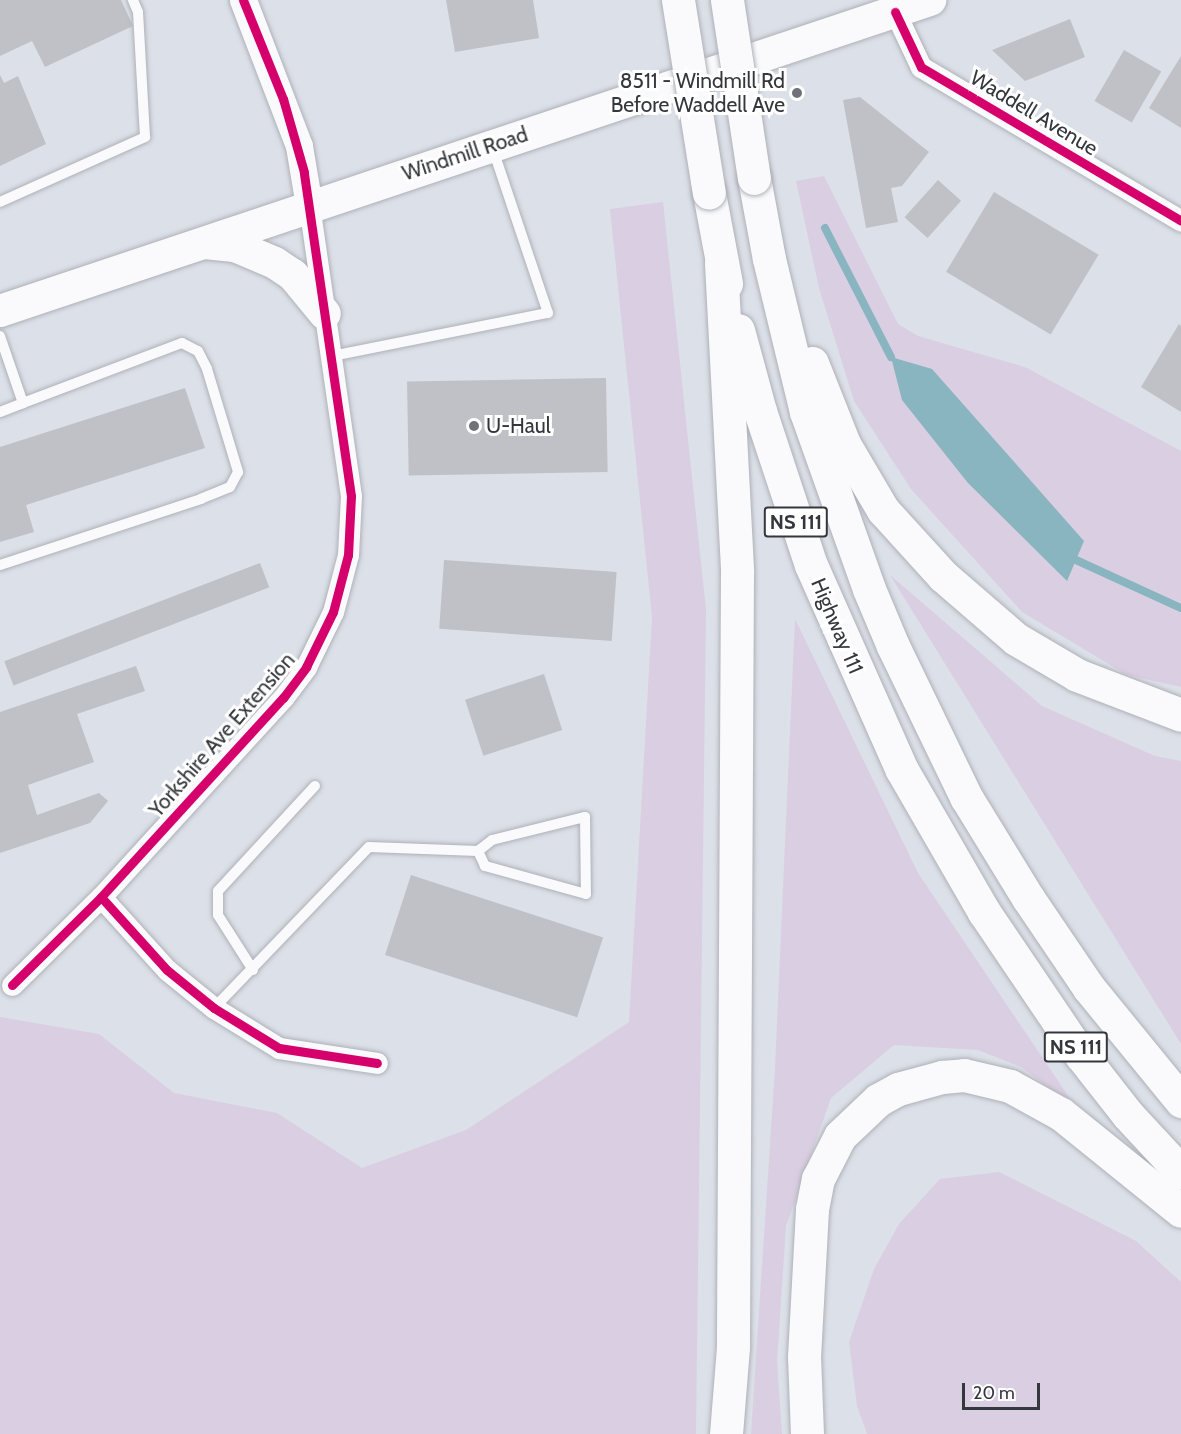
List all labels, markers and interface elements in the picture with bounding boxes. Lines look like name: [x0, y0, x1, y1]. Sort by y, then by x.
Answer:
street label: Waddell Avenue: [966, 65, 1102, 161]
place label: 8511 - Windmill Rd Before Waddell Ave: [611, 68, 785, 118]
marker: 8511 - Windmill Rd Before Waddell Ave: [790, 86, 804, 100]
street label: Windmill Road: [399, 122, 531, 186]
place label: U-Haul: [486, 413, 551, 439]
marker: U-Haul: [467, 419, 481, 433]
road number: NS 111: [763, 505, 829, 539]
street label: Highway 111: [806, 574, 868, 678]
street label: Yorkshire Ave Extension: [144, 648, 300, 822]
road number: NS 111: [1043, 1030, 1109, 1064]
scale bar: [965, 1371, 1043, 1409]
text: 20 m: [973, 1382, 1015, 1404]

